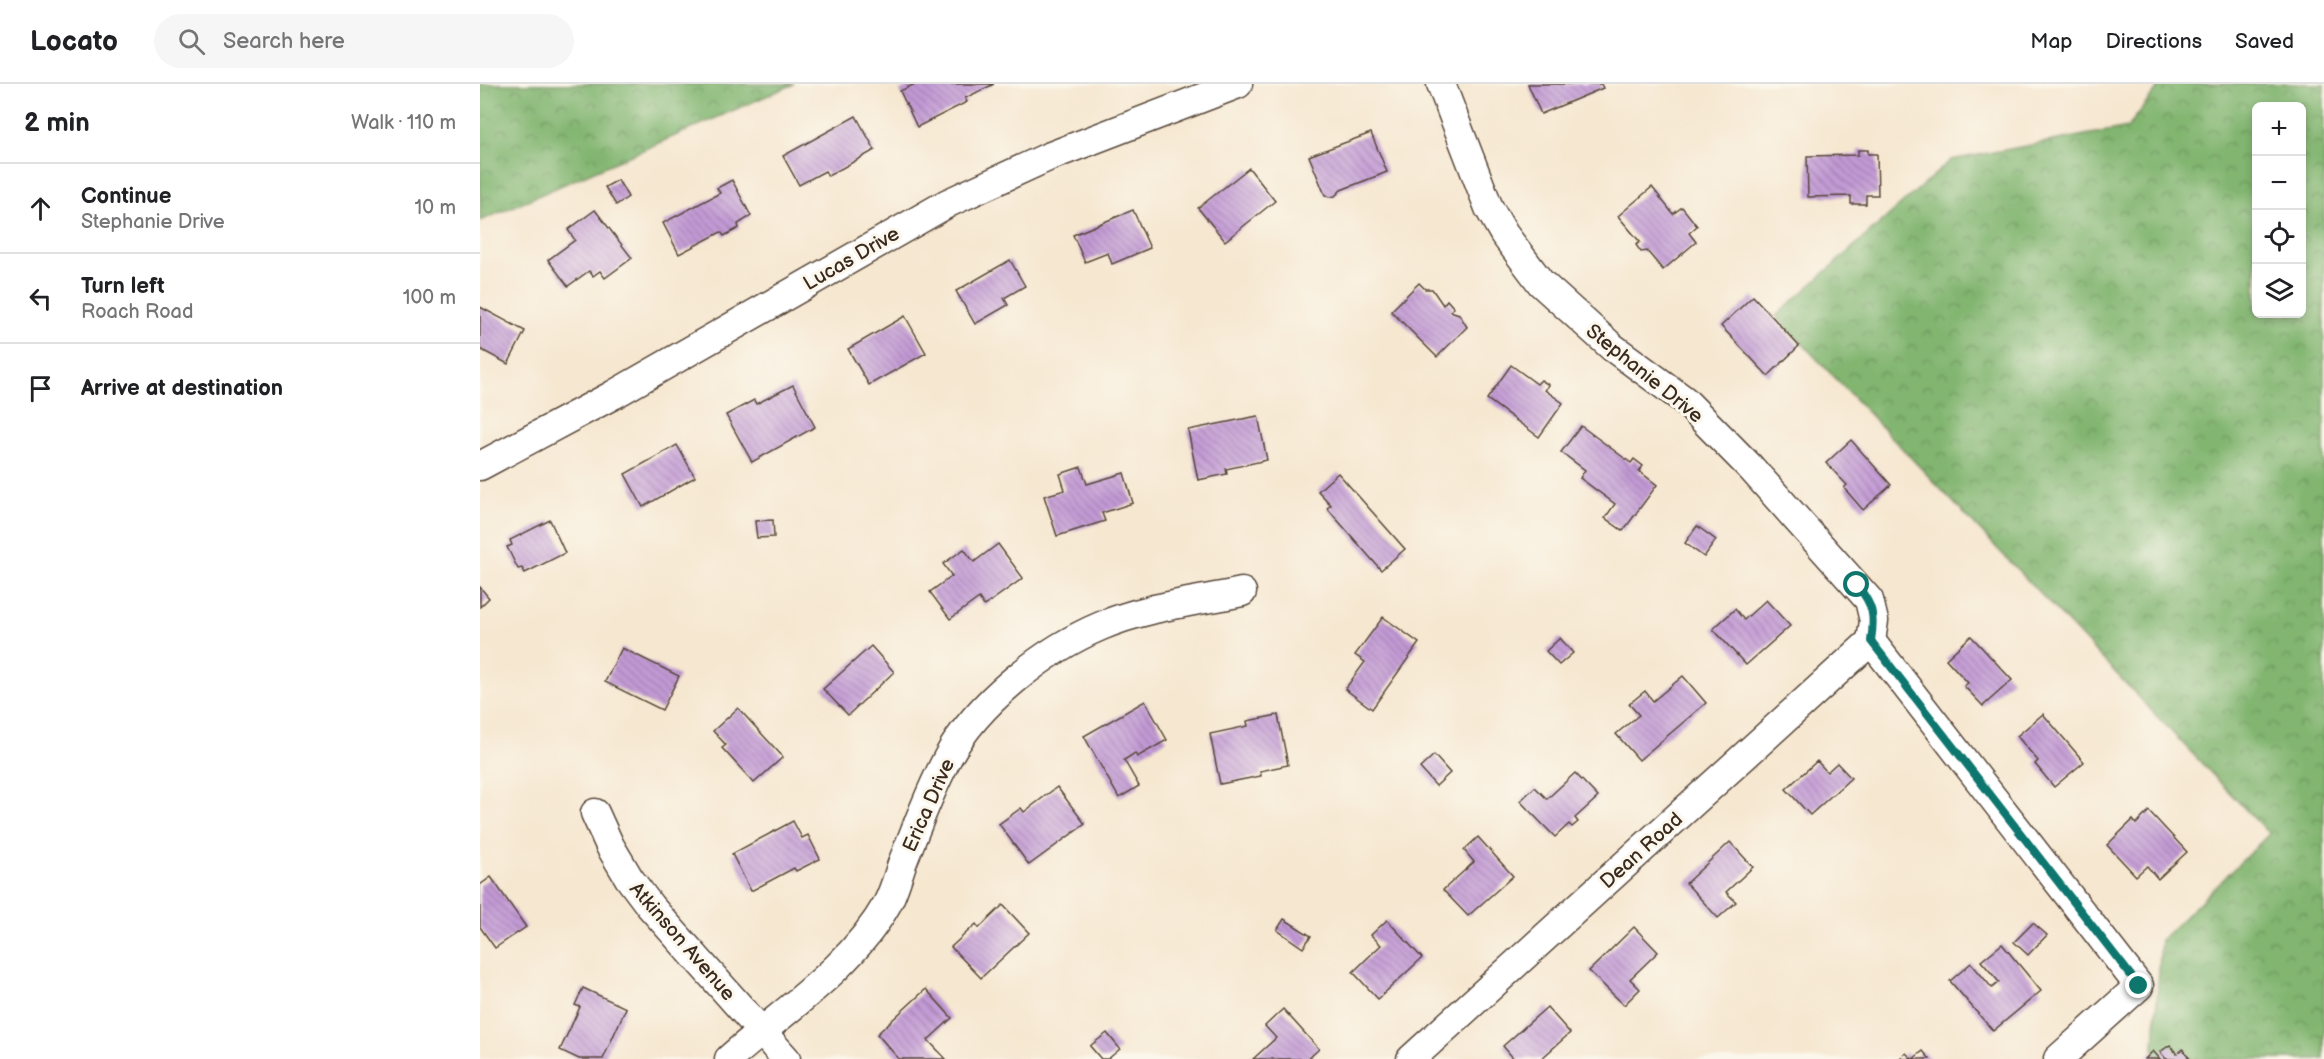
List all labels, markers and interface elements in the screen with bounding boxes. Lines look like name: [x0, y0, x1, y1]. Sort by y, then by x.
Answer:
search box: [154, 14, 574, 68]
text: Locato: [30, 25, 118, 58]
icon: search: [175, 25, 208, 58]
text: Search here: [223, 28, 345, 55]
text: Map: [2030, 29, 2073, 54]
text: Directions: [2106, 29, 2202, 54]
text: Saved: [2235, 29, 2294, 54]
map controls: [2252, 102, 2306, 318]
button: +: [2252, 102, 2306, 156]
text: 2 min: [24, 108, 90, 139]
text: Walk · 110 m: [351, 111, 456, 135]
button: −: [2252, 156, 2306, 210]
text: Continue: [81, 183, 171, 210]
icon: ahead: [24, 192, 57, 225]
text: 10 m: [415, 196, 456, 220]
text: Stephanie Drive: [81, 210, 225, 234]
button: locate: [2252, 210, 2306, 264]
street label: Lucas Drive: [799, 222, 904, 296]
button: layers: [2252, 264, 2306, 318]
text: Turn left: [81, 273, 165, 300]
icon: left: [24, 282, 57, 315]
text: 100 m: [403, 286, 456, 310]
text: Roach Road: [81, 300, 193, 324]
street label: Stephanie Drive: [1581, 319, 1708, 428]
icon: arrive: [24, 372, 57, 405]
text: Arrive at destination: [81, 375, 283, 402]
route start: [1843, 571, 1869, 597]
street label: Erica Drive: [898, 755, 960, 856]
street label: Dean Road: [1596, 808, 1688, 894]
street label: Atkinson Avenue: [624, 877, 740, 1006]
route end: [2125, 972, 2151, 998]

